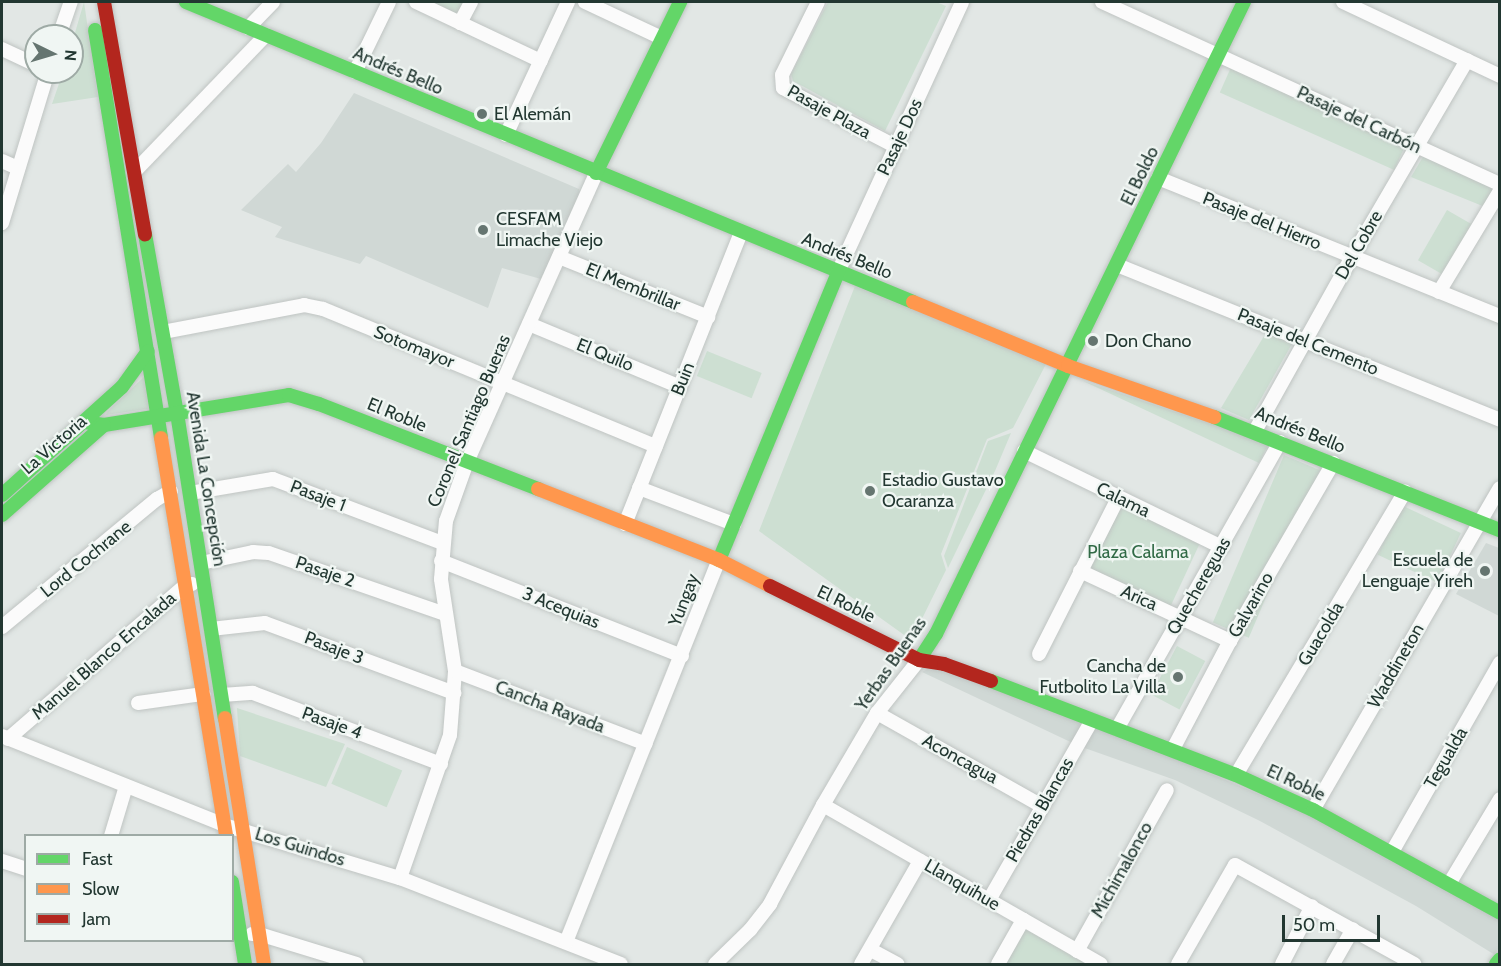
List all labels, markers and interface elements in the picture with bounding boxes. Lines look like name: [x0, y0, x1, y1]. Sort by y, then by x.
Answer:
north arrow: [24, 24, 84, 84]
street label: Andrés Bello: [350, 42, 446, 100]
text: N: [60, 49, 80, 62]
street label: Pasaje Plaza: [784, 80, 874, 144]
street label: Pasaje del Carbón: [1293, 82, 1425, 158]
street label: Pasaje Dos: [873, 95, 927, 179]
place label: El Alemán: [494, 103, 571, 125]
marker: El Alemán: [475, 107, 489, 121]
street label: El Boldo: [1116, 143, 1164, 209]
street label: Pasaje del Hierro: [1200, 187, 1324, 255]
street label: Del Cobre: [1331, 207, 1387, 283]
place label: CESFAM Limache Viejo: [496, 209, 603, 252]
marker: CESFAM Limache Viejo: [474, 221, 492, 239]
street label: Andrés Bello: [799, 228, 895, 284]
street label: El Membrillar: [583, 258, 683, 316]
street label: Pasaje del Cemento: [1234, 304, 1382, 380]
street label: Sotomayor: [371, 321, 457, 373]
place label: Don Chano: [1105, 330, 1191, 352]
street label: Coronel Santiago Bueras: [423, 332, 515, 510]
street label: El Quilo: [573, 334, 637, 376]
marker: Don Chano: [1086, 334, 1100, 348]
street label: Buin: [667, 359, 699, 399]
street label: Avenida La Concepción: [182, 390, 230, 568]
street label: El Roble: [364, 393, 430, 437]
street label: Andrés Bello: [1252, 402, 1348, 458]
street label: La Victoria: [17, 411, 91, 479]
place label: Estadio Gustavo Ocaranza: [882, 470, 1004, 512]
street label: Pasaje 1: [287, 476, 349, 516]
street label: Calama: [1093, 478, 1153, 522]
marker: Estadio Gustavo Ocaranza: [863, 484, 877, 498]
street label: Lord Cochrane: [36, 516, 136, 602]
street label: Quechereguas: [1162, 534, 1236, 638]
park label: Plaza Calama: [1087, 541, 1189, 563]
place label: Escuela de Lenguaje Yireh: [1362, 550, 1473, 592]
street label: Pasaje 2: [293, 552, 357, 592]
marker: Escuela de Lenguaje Yireh: [1478, 564, 1492, 578]
street label: Galvarino: [1224, 569, 1278, 641]
street label: Yungay: [664, 571, 704, 629]
street label: El Roble: [813, 581, 879, 627]
street label: Arica: [1118, 581, 1160, 615]
street label: 3 Acequias: [519, 583, 603, 633]
street label: Manuel Blanco Encalada: [28, 588, 180, 724]
street label: Guacolda: [1294, 598, 1348, 670]
street label: Yerbas Buenas: [851, 613, 931, 715]
street label: Waddineton: [1363, 620, 1429, 712]
street label: Pasaje 3: [301, 627, 367, 669]
place label: Cancha de Futbolito La Villa: [1039, 656, 1166, 698]
marker: Cancha de Futbolito La Villa: [1171, 670, 1185, 684]
street label: Cancha Rayada: [492, 676, 608, 738]
street label: Pasaje 4: [299, 702, 365, 744]
street label: Tegualda: [1420, 723, 1472, 793]
street label: Aconcagua: [919, 729, 1001, 789]
street label: Piedras Blancas: [1001, 754, 1079, 866]
street label: El Roble: [1263, 760, 1329, 806]
street label: Michimalonco: [1087, 818, 1157, 922]
street label: Los Guindos: [252, 823, 348, 871]
legend: [24, 834, 234, 942]
text: Fast: [82, 848, 113, 870]
street label: Llanquihue: [920, 855, 1004, 915]
text: Slow: [82, 878, 119, 900]
scale bar: [1285, 903, 1382, 941]
text: Jam: [82, 908, 111, 930]
text: 50 m: [1293, 914, 1335, 936]

